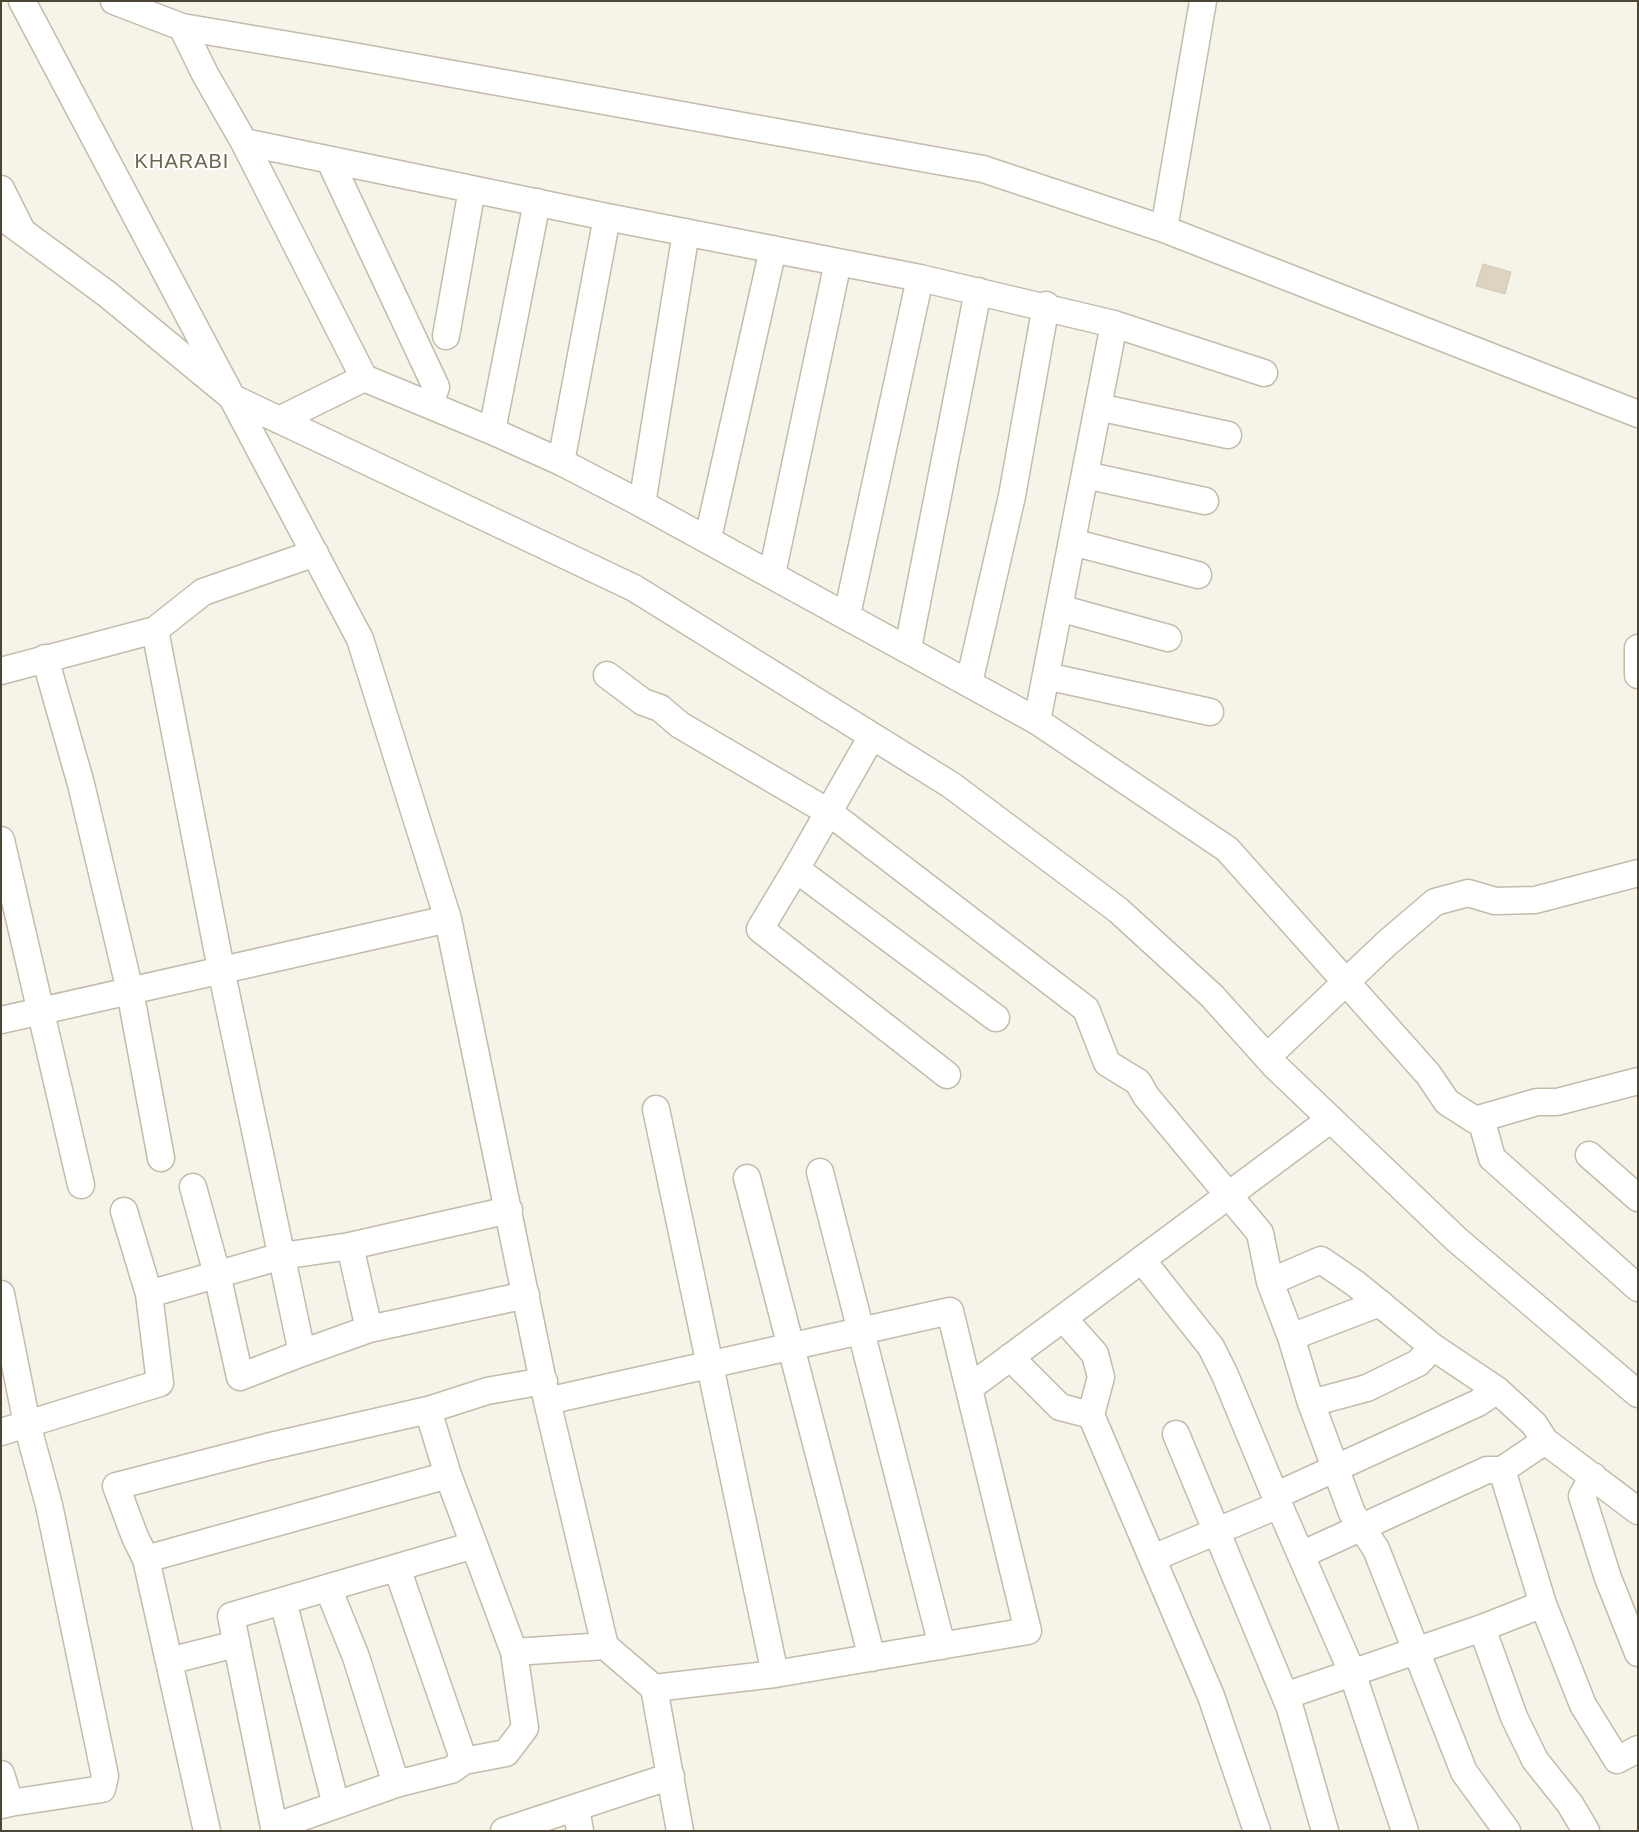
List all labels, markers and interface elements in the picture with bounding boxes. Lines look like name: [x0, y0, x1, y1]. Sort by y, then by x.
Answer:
district label: KHARABI: [134, 150, 230, 174]

